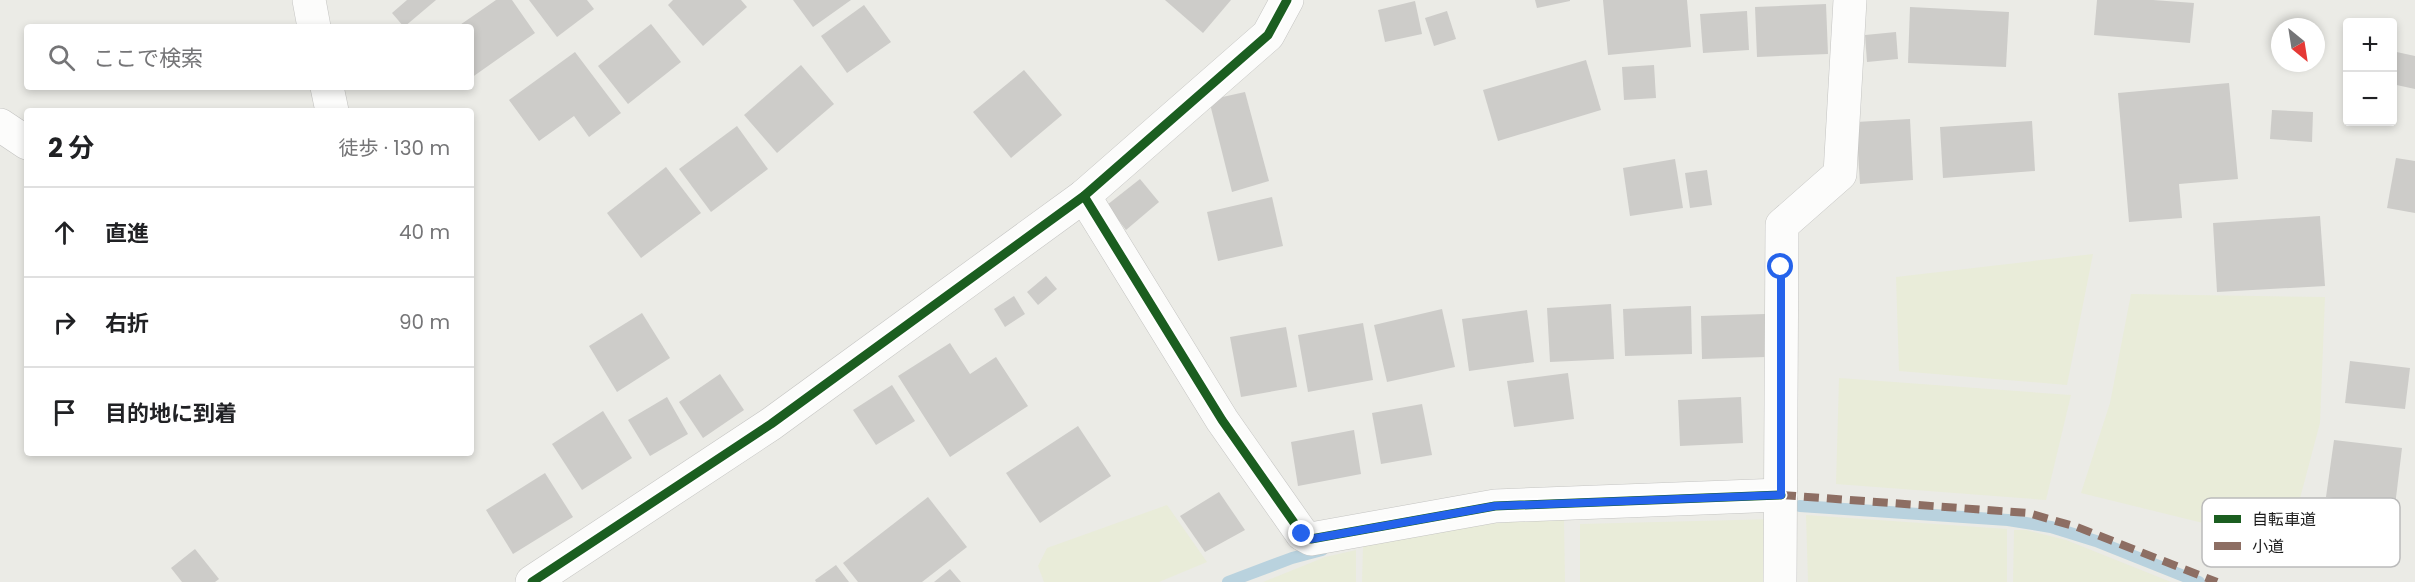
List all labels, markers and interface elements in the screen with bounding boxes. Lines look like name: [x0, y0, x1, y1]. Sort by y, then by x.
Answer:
north arrow: [2271, 18, 2325, 72]
map controls: [2343, 18, 2397, 126]
button: +: [2343, 18, 2397, 72]
search box: [24, 24, 474, 90]
icon: search: [45, 41, 78, 74]
text: ここで検索: [93, 43, 203, 74]
button: −: [2343, 72, 2397, 126]
text: 2 分: [48, 130, 94, 166]
text: 徒歩 · 130 m: [338, 134, 450, 162]
icon: ahead: [48, 216, 81, 249]
text: 直進: [105, 218, 149, 249]
text: 40 m: [399, 218, 450, 246]
route start: [1767, 253, 1793, 279]
icon: right: [48, 306, 81, 339]
text: 右折: [105, 308, 149, 339]
text: 90 m: [399, 308, 450, 336]
icon: arrive: [48, 396, 81, 429]
text: 目的地に到着: [105, 398, 237, 429]
legend: [2202, 498, 2400, 567]
text: 自転車道: [2252, 508, 2316, 531]
route end: [1288, 520, 1314, 546]
text: 小道: [2252, 535, 2284, 558]

